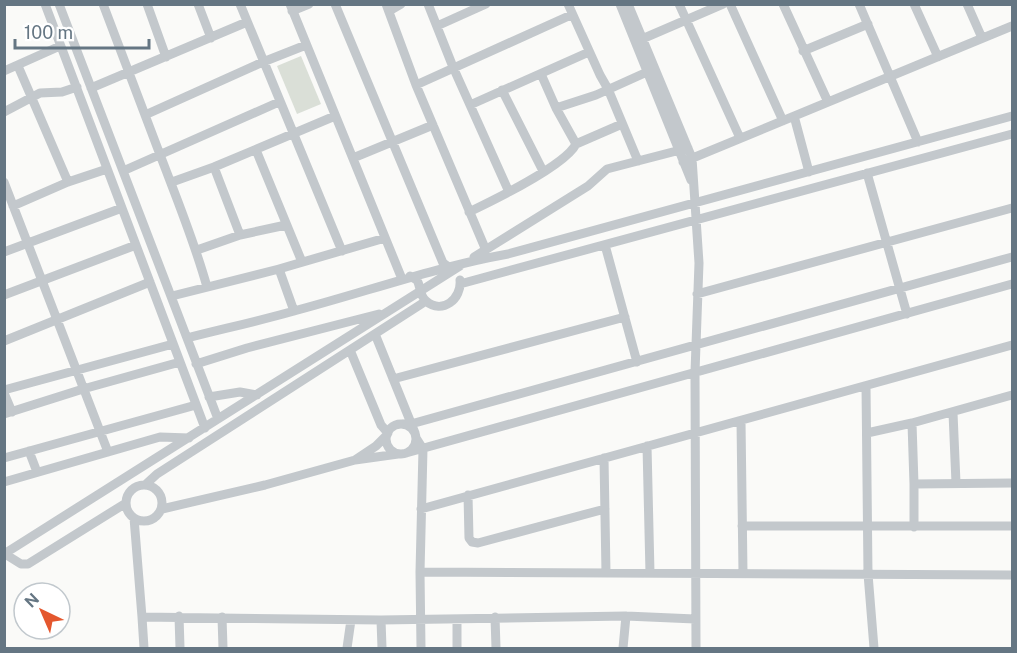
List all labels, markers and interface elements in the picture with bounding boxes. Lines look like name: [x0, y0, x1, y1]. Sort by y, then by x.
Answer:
scale bar: [15, 12, 148, 50]
text: 100 m: [24, 22, 73, 43]
north arrow: [12, 581, 72, 641]
text: N: [21, 589, 43, 612]

